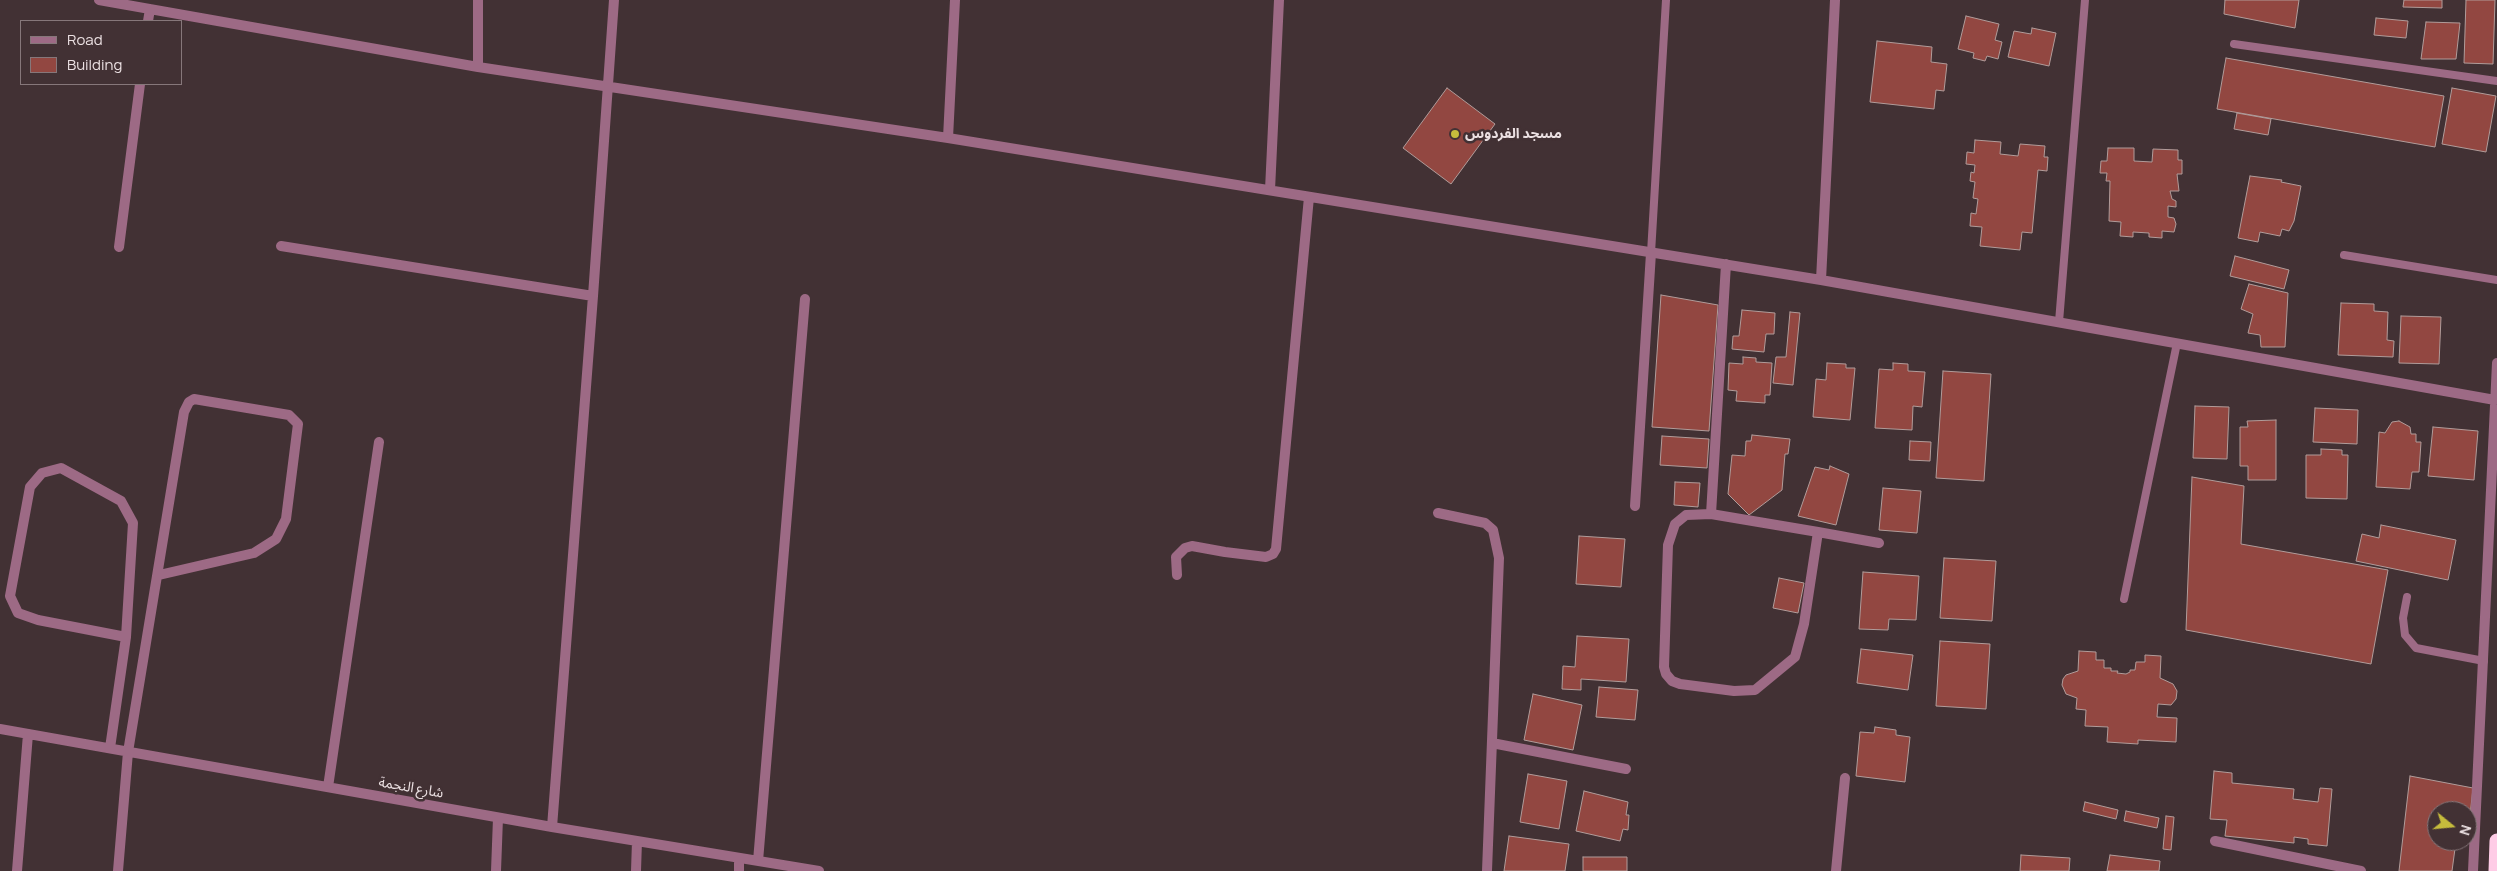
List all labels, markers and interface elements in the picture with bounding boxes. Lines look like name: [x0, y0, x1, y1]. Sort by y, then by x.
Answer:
legend: [20, 20, 182, 85]
text: Road: [67, 29, 103, 50]
text: Building: [67, 54, 122, 75]
place label: مسجد الفردوس: [1465, 126, 1562, 142]
marker: مسجد الفردوس: [1449, 128, 1461, 140]
street label: شارع النجمة: [377, 774, 445, 802]
north arrow: [2427, 801, 2477, 851]
text: N: [2455, 823, 2476, 838]

